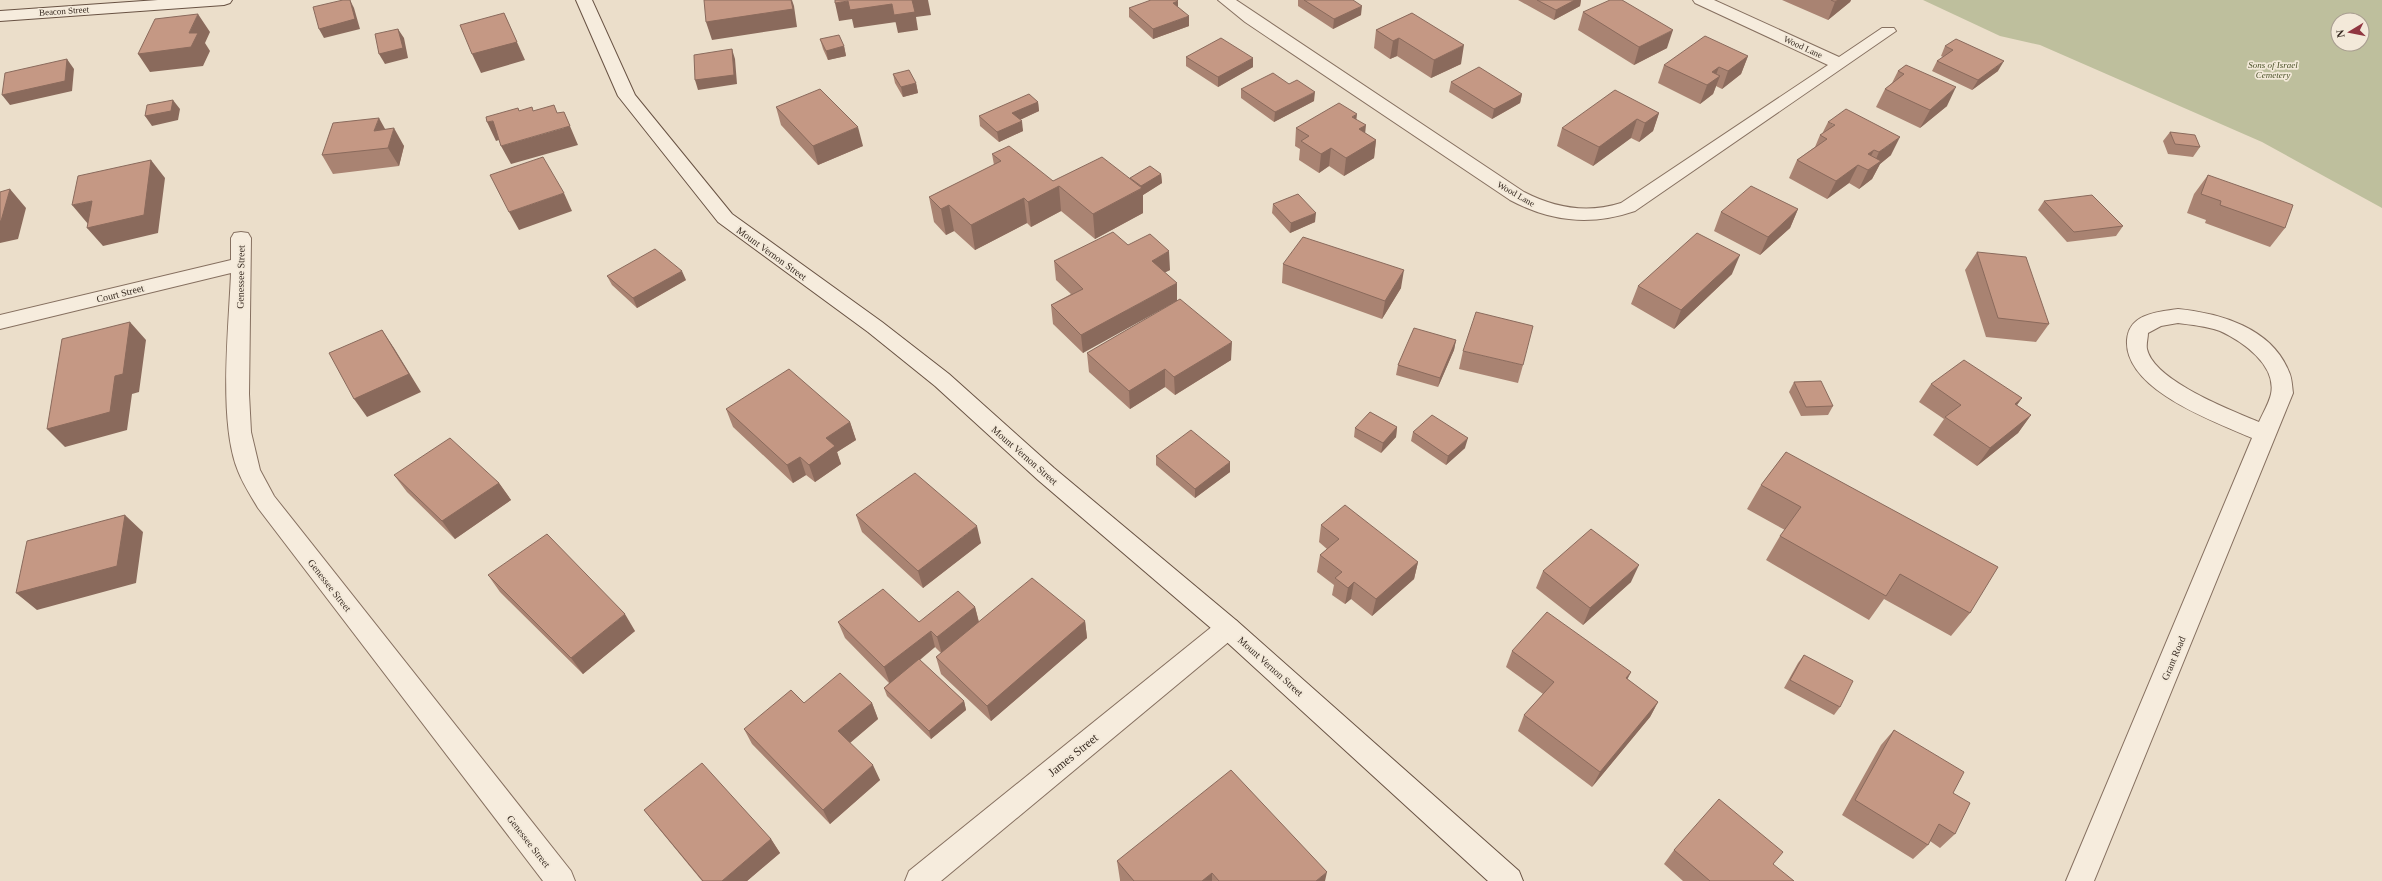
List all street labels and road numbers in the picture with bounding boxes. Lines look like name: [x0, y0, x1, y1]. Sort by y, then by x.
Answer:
street label: Beacon Street: [39, 4, 90, 18]
street label: Wood Lane: [1782, 34, 1824, 60]
street label: Wood Lane: [1496, 179, 1536, 209]
street label: Mount Vernon Street: [735, 224, 809, 283]
street label: Genessee Street: [234, 245, 247, 309]
street label: Court Street: [95, 282, 145, 305]
street label: Mount Vernon Street: [989, 424, 1060, 487]
street label: Genessee Street: [306, 557, 354, 614]
street label: Mount Vernon Street: [1236, 634, 1306, 699]
street label: Grant Road: [2159, 635, 2188, 682]
street label: James Street: [1045, 730, 1101, 779]
street label: Genessee Street: [505, 813, 553, 870]

